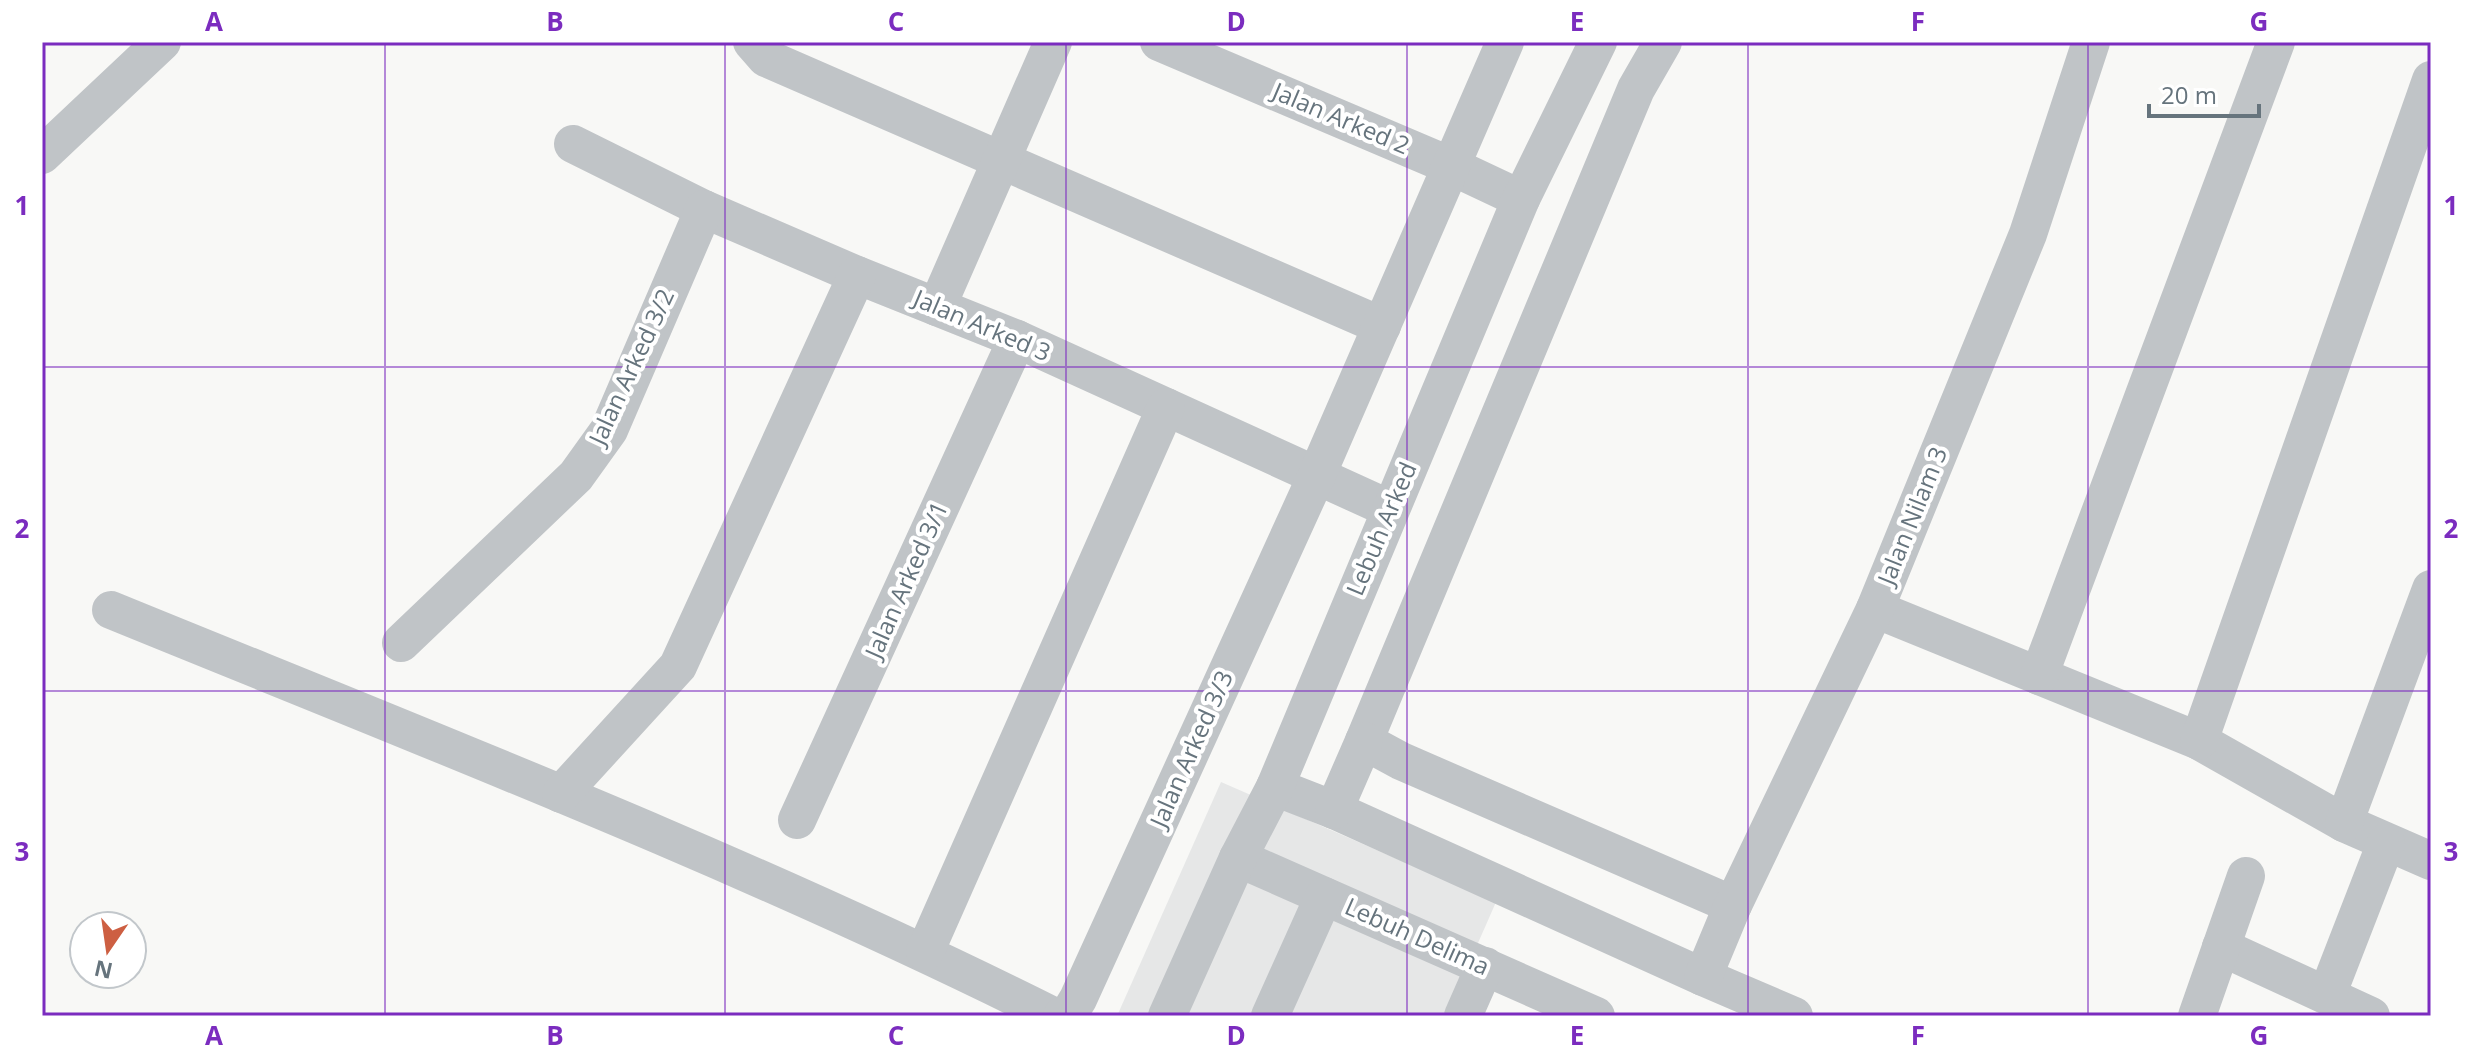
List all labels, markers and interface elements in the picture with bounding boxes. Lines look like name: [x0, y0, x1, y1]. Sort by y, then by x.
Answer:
text: A: [205, 3, 223, 39]
text: B: [546, 3, 564, 39]
text: C: [888, 3, 904, 39]
text: D: [1226, 3, 1246, 39]
text: E: [1570, 3, 1584, 39]
text: F: [1911, 3, 1925, 39]
text: G: [2250, 3, 2268, 39]
scale bar: [2149, 68, 2259, 118]
street label: Jalan Arked 2: [1266, 73, 1415, 161]
text: 20 m: [2161, 78, 2217, 111]
text: 1: [15, 187, 29, 223]
text: 1: [2444, 187, 2458, 223]
street label: Jalan Arked 3: [907, 280, 1056, 368]
street label: Jalan Arked 3/2: [579, 283, 681, 451]
street label: Jalan Nilam 3: [1868, 442, 1954, 591]
street label: Lebuh Arked: [1338, 457, 1424, 600]
street label: Jalan Arked 3/1: [856, 496, 955, 665]
text: 2: [15, 510, 30, 546]
text: 2: [2444, 510, 2459, 546]
street label: Jalan Arked 3/3: [1141, 665, 1240, 834]
text: 3: [15, 833, 29, 869]
text: 3: [2444, 833, 2458, 869]
street label: Lebuh Delima: [1340, 889, 1495, 982]
north arrow: [68, 910, 148, 990]
text: N: [91, 954, 115, 987]
text: A: [205, 1017, 223, 1053]
text: B: [546, 1017, 564, 1053]
text: C: [888, 1017, 904, 1053]
text: D: [1226, 1017, 1246, 1053]
text: E: [1570, 1017, 1584, 1053]
text: F: [1911, 1017, 1925, 1053]
text: G: [2250, 1017, 2268, 1053]

